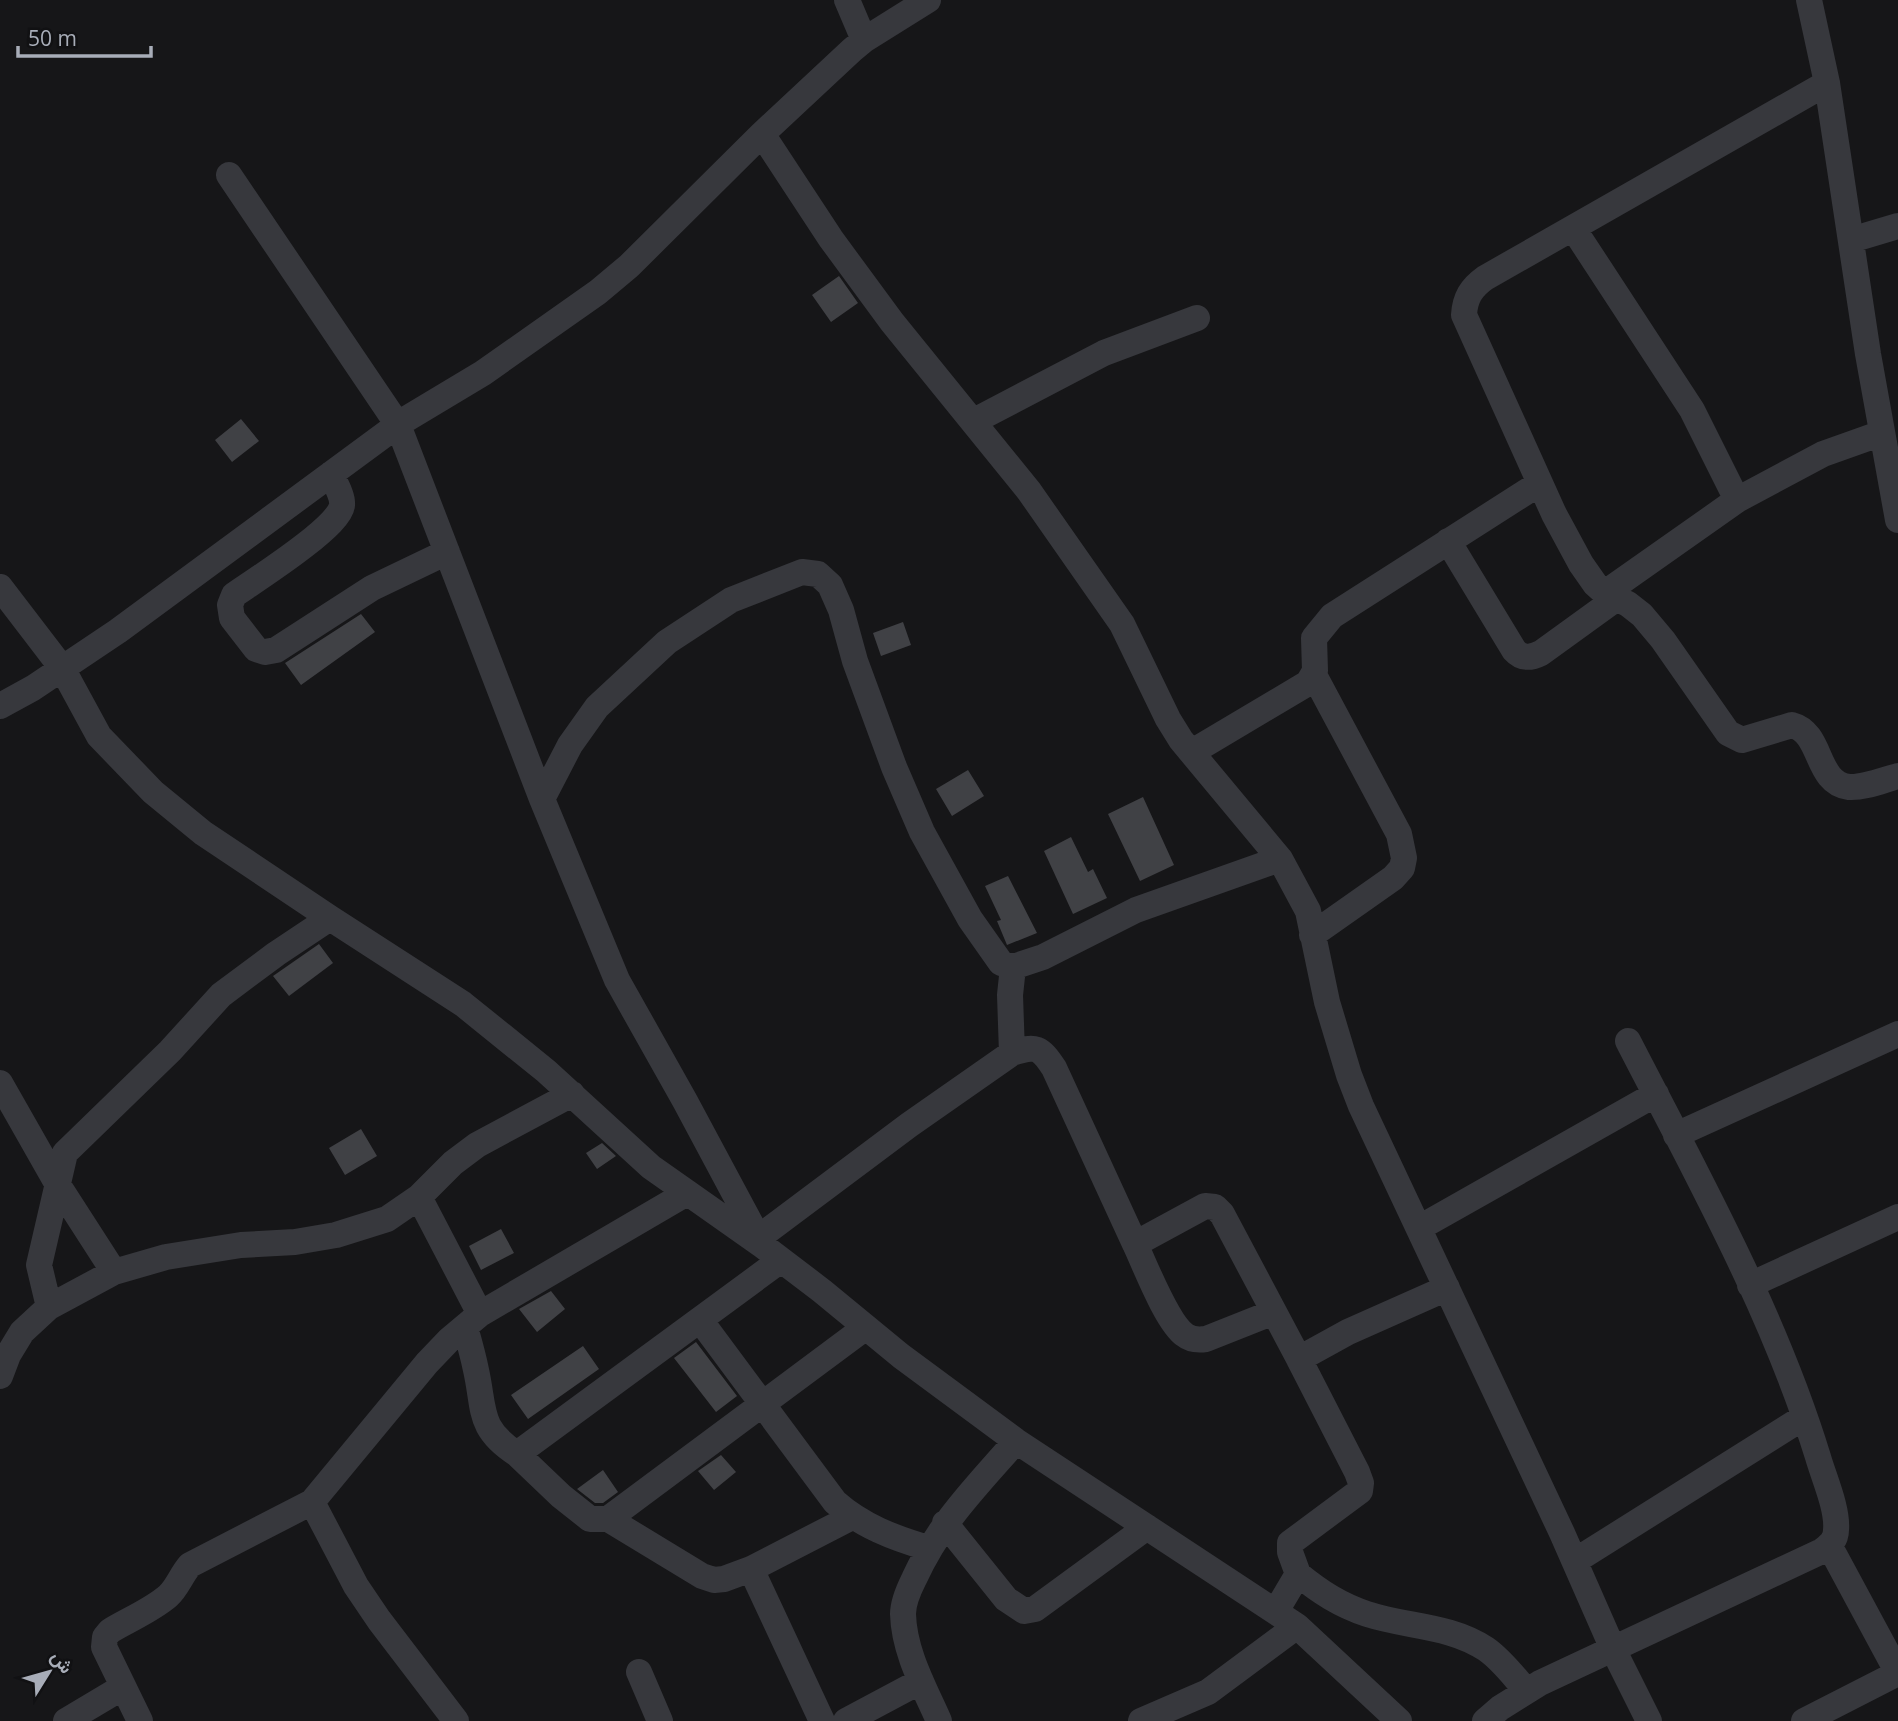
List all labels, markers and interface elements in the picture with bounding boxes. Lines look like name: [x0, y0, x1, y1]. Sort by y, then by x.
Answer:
scale bar: [18, 14, 150, 58]
text: 50 m: [28, 24, 77, 52]
north arrow: [14, 1637, 84, 1707]
text: ش: [45, 1645, 80, 1679]

